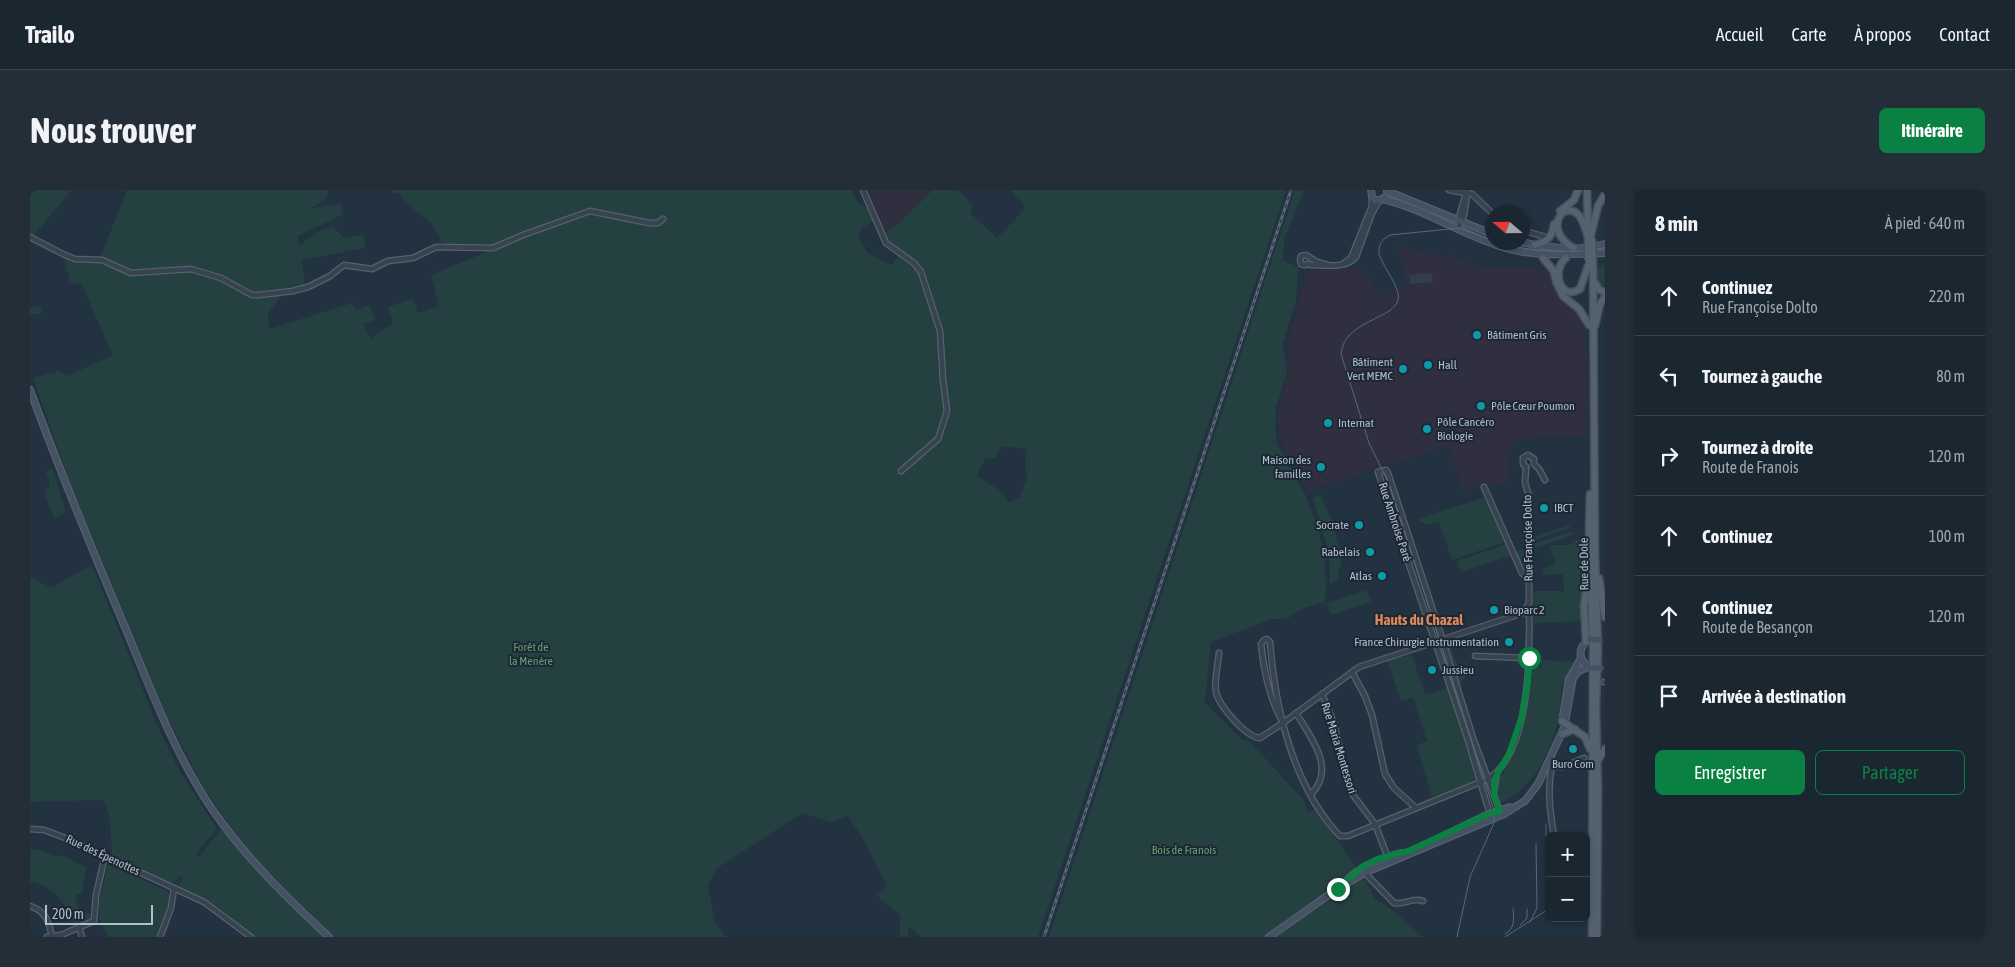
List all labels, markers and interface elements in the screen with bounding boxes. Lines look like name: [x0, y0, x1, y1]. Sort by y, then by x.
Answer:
text: Trailo: [25, 21, 75, 48]
text: Accueil: [1716, 24, 1764, 45]
text: Carte: [1792, 24, 1826, 45]
text: À propos: [1854, 24, 1911, 45]
text: Contact: [1939, 24, 1990, 45]
button: Itinéraire: [1879, 108, 1985, 153]
text: Nous trouver: [30, 110, 195, 150]
north arrow: [1485, 205, 1530, 250]
text: 8 min: [1655, 211, 1698, 235]
text: À pied · 640 m: [1885, 214, 1965, 232]
text: Continuez: [1702, 276, 1772, 298]
icon: ahead: [1655, 282, 1683, 310]
text: 220 m: [1929, 287, 1965, 305]
text: Rue Françoise Dolto: [1702, 298, 1818, 316]
place label: Bâtiment Gris: [1487, 328, 1546, 342]
marker: Bâtiment Gris: [1471, 329, 1483, 341]
place label: Bâtiment Vert MEMC: [1347, 355, 1394, 383]
place label: Hall: [1438, 358, 1458, 372]
marker: Hall: [1422, 359, 1434, 371]
icon: left: [1655, 362, 1683, 390]
marker: Bâtiment Vert MEMC: [1397, 363, 1409, 375]
text: Tournez à gauche: [1702, 365, 1822, 387]
text: 80 m: [1936, 367, 1965, 385]
place label: Pôle Cœur Poumon: [1491, 399, 1575, 413]
marker: Pôle Cœur Poumon: [1475, 400, 1487, 412]
place label: Pôle Cancéro Biologie: [1437, 415, 1495, 443]
place label: Internat: [1338, 416, 1375, 430]
marker: Internat: [1322, 417, 1334, 429]
marker: Pôle Cancéro Biologie: [1421, 423, 1433, 435]
text: Tournez à droite: [1702, 436, 1813, 458]
icon: right: [1655, 442, 1683, 470]
text: 120 m: [1929, 447, 1965, 465]
place label: Maison des familles: [1262, 453, 1311, 481]
text: Route de Franois: [1702, 458, 1799, 476]
marker: Maison des familles: [1315, 461, 1327, 473]
street label: Rue Ambroise Paré: [1376, 481, 1414, 563]
street label: Rue Françoise Dolto: [1520, 494, 1536, 582]
place label: IBCT: [1554, 501, 1574, 515]
marker: IBCT: [1538, 502, 1550, 514]
place label: Socrate: [1316, 518, 1349, 532]
marker: Socrate: [1353, 519, 1365, 531]
icon: ahead: [1655, 522, 1683, 550]
text: Continuez: [1702, 525, 1772, 547]
text: 100 m: [1929, 527, 1965, 545]
street label: Rue de Dole: [1577, 538, 1591, 590]
place label: Rabelais: [1322, 545, 1360, 559]
marker: Rabelais: [1364, 546, 1376, 558]
place label: Atlas: [1350, 569, 1372, 583]
marker: Atlas: [1376, 570, 1388, 582]
text: Continuez: [1702, 596, 1772, 618]
icon: ahead: [1655, 602, 1683, 630]
place label: Bioparc 2: [1504, 603, 1545, 617]
marker: Bioparc 2: [1488, 604, 1500, 616]
text: 120 m: [1929, 607, 1965, 625]
district label: Hauts du Chazal: [1375, 611, 1464, 628]
text: Route de Besançon: [1702, 618, 1813, 636]
place label: France Chirurgie Instrumentation: [1354, 635, 1499, 649]
marker: France Chirurgie Instrumentation: [1503, 636, 1515, 648]
park label: Forêt de la Menère: [509, 640, 553, 668]
route start: [1518, 647, 1541, 670]
place label: Jussieu: [1442, 663, 1474, 677]
marker: Jussieu: [1426, 664, 1438, 676]
icon: arrive: [1655, 682, 1683, 710]
text: Arrivée à destination: [1702, 685, 1846, 707]
street label: Rue Maria Montessori: [1318, 701, 1360, 795]
marker: Buro Com: [1567, 743, 1579, 755]
button: Enregistrer: [1655, 750, 1805, 795]
button: Partager: [1815, 750, 1965, 795]
place label: Buro Com: [1552, 757, 1594, 771]
street label: Rue des Épenottes: [64, 832, 142, 878]
map controls: [1545, 832, 1590, 922]
button: +: [1545, 832, 1590, 877]
park label: Bois de Franois: [1152, 843, 1216, 857]
button: −: [1545, 877, 1590, 922]
route end: [1327, 878, 1350, 901]
scale bar: [45, 902, 152, 925]
text: 200 m: [52, 906, 84, 922]

